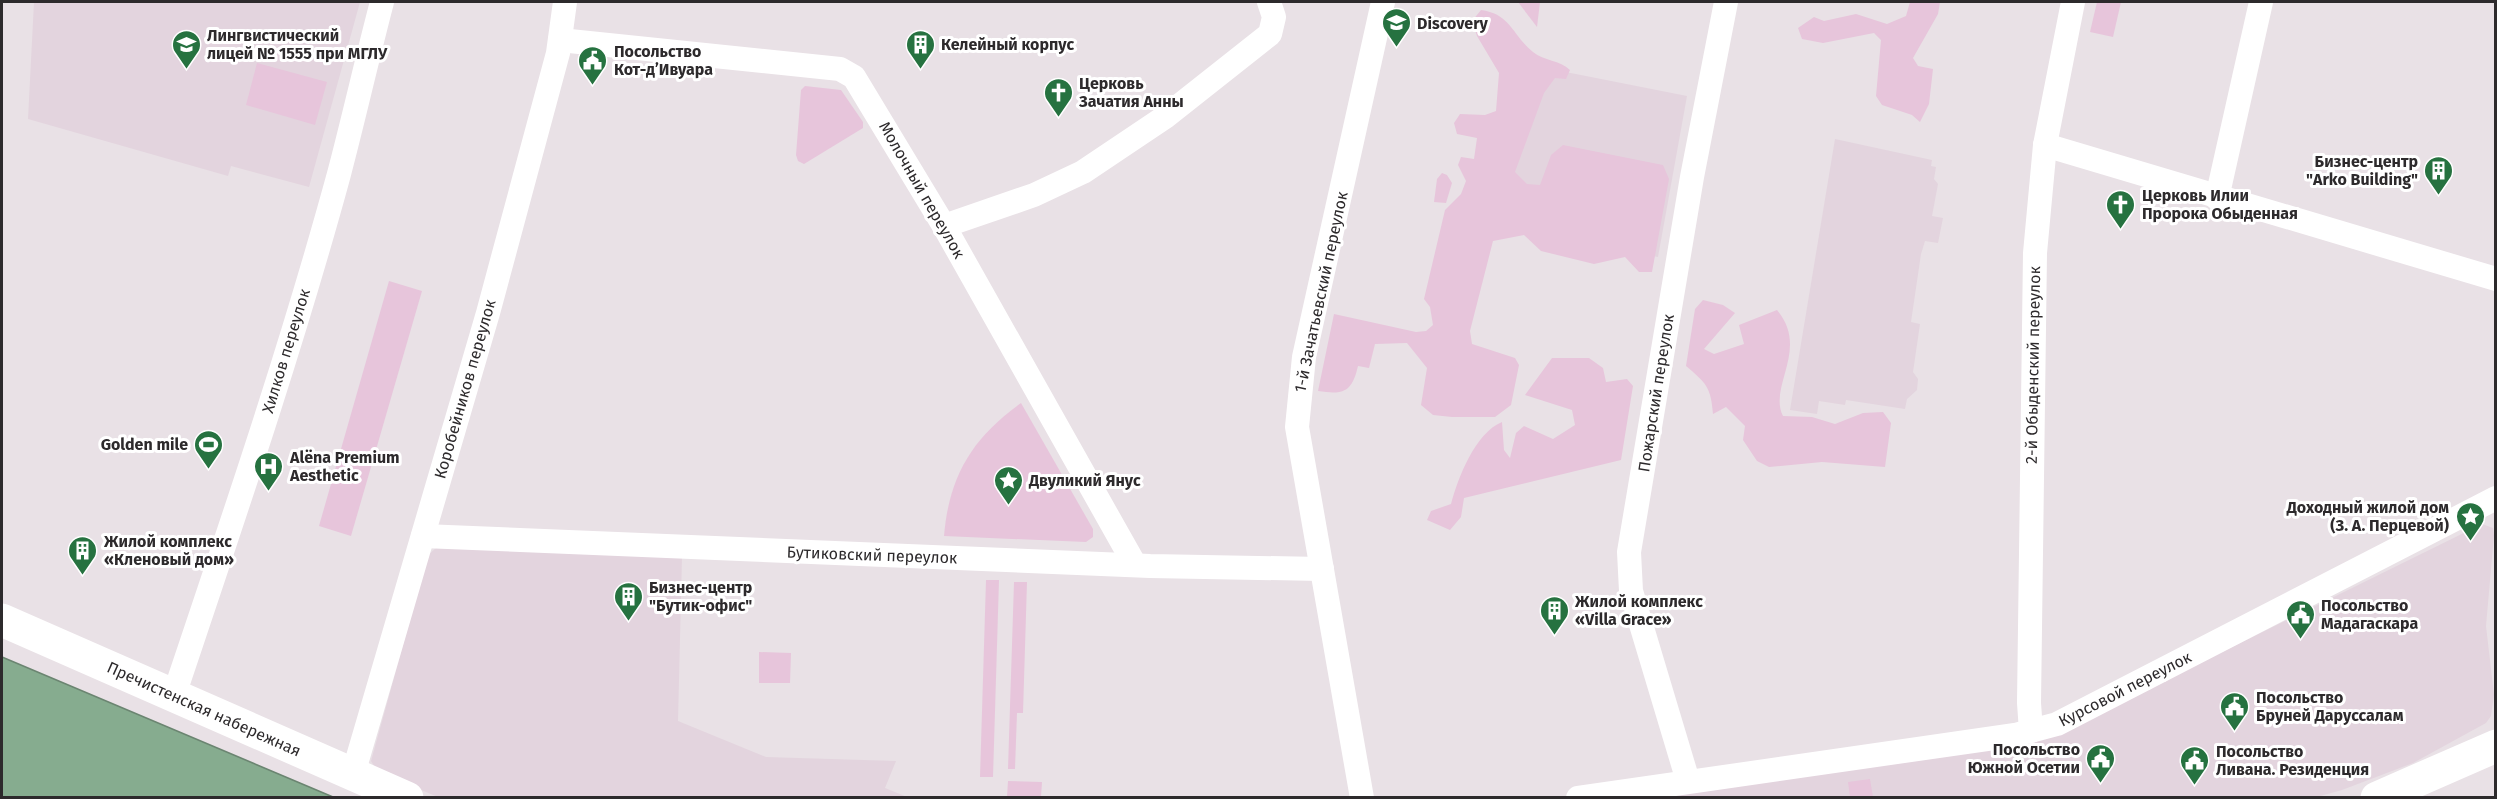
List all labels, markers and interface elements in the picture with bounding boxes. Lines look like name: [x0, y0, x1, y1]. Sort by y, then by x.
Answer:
school or university icon: Discovery: [1380, 7, 1412, 49]
place label: Discovery: [1417, 14, 1489, 33]
place label: Лингвистический лицей № 1555 при МГЛУ: [207, 26, 388, 63]
school or university icon: Лингвистический лицей № 1555 при МГЛУ: [170, 28, 202, 70]
building icon: Келейный корпус: [904, 28, 936, 70]
place label: Келейный корпус: [941, 35, 1075, 54]
place label: Посольство Кот-д’Ивуара: [614, 42, 713, 79]
public building icon: Посольство Кот-д’Ивуара: [577, 44, 609, 86]
place label: Церковь Зачатия Анны: [1078, 74, 1184, 111]
church icon: Церковь Зачатия Анны: [1042, 76, 1074, 118]
street label: Молочный переулок: [875, 118, 969, 262]
place label: Бизнес-центр "Arko Building": [2306, 152, 2418, 189]
building icon: Бизнес-центр "Arko Building": [2423, 154, 2455, 196]
place label: Церковь Илии Пророка Обыденная: [2142, 186, 2298, 223]
church icon: Церковь Илии Пророка Обыденная: [2105, 188, 2137, 230]
street label: 1-й Зачатьевский переулок: [1290, 189, 1352, 394]
street label: 2-й Обыденский переулок: [2022, 265, 2044, 464]
street label: Хилков переулок: [258, 286, 314, 416]
street label: Коробейников переулок: [430, 296, 500, 481]
street label: Пожарский переулок: [1634, 312, 1678, 473]
sports icon: Golden mile: [193, 428, 225, 470]
place label: Golden mile: [101, 435, 188, 454]
place label: Alёna Premium Aesthetic: [289, 448, 400, 485]
hospital icon: Alёna Premium Aesthetic: [253, 450, 285, 492]
place icon: Двуликий Янус: [992, 464, 1024, 506]
place label: Двуликий Янус: [1028, 471, 1141, 490]
place label: Доходный жилой дом (З. А. Перцевой): [2286, 498, 2449, 535]
place icon: Доходный жилой дом (З. А. Перцевой): [2454, 500, 2486, 542]
place label: Жилой комплекс «Кленовый дом»: [103, 532, 234, 569]
building icon: Жилой комплекс «Кленовый дом»: [67, 534, 99, 576]
street label: Бутиковский переулок: [786, 543, 958, 567]
place label: Бизнес-центр "Бутик-офис": [649, 578, 752, 615]
building icon: Бизнес-центр "Бутик-офис": [612, 580, 644, 622]
place label: Жилой комплекс «Villa Grace»: [1574, 592, 1703, 629]
building icon: Жилой комплекс «Villa Grace»: [1538, 594, 1570, 636]
place label: Посольство Мадагаскара: [2321, 596, 2418, 633]
public building icon: Посольство Мадагаскара: [2284, 598, 2316, 640]
street label: Курсовой переулок: [2055, 647, 2195, 731]
street label: Пречистенская набережная: [104, 658, 304, 760]
place label: Посольство Бруней Даруссалам: [2256, 688, 2404, 725]
public building icon: Посольство Бруней Даруссалам: [2219, 690, 2251, 732]
place label: Посольство Южной Осетии: [1968, 740, 2080, 777]
public building icon: Посольство Южной Осетии: [2085, 742, 2117, 784]
place label: Посольство Ливана. Резиденция: [2216, 742, 2369, 779]
public building icon: Посольство Ливана. Резиденция: [2179, 744, 2211, 786]

